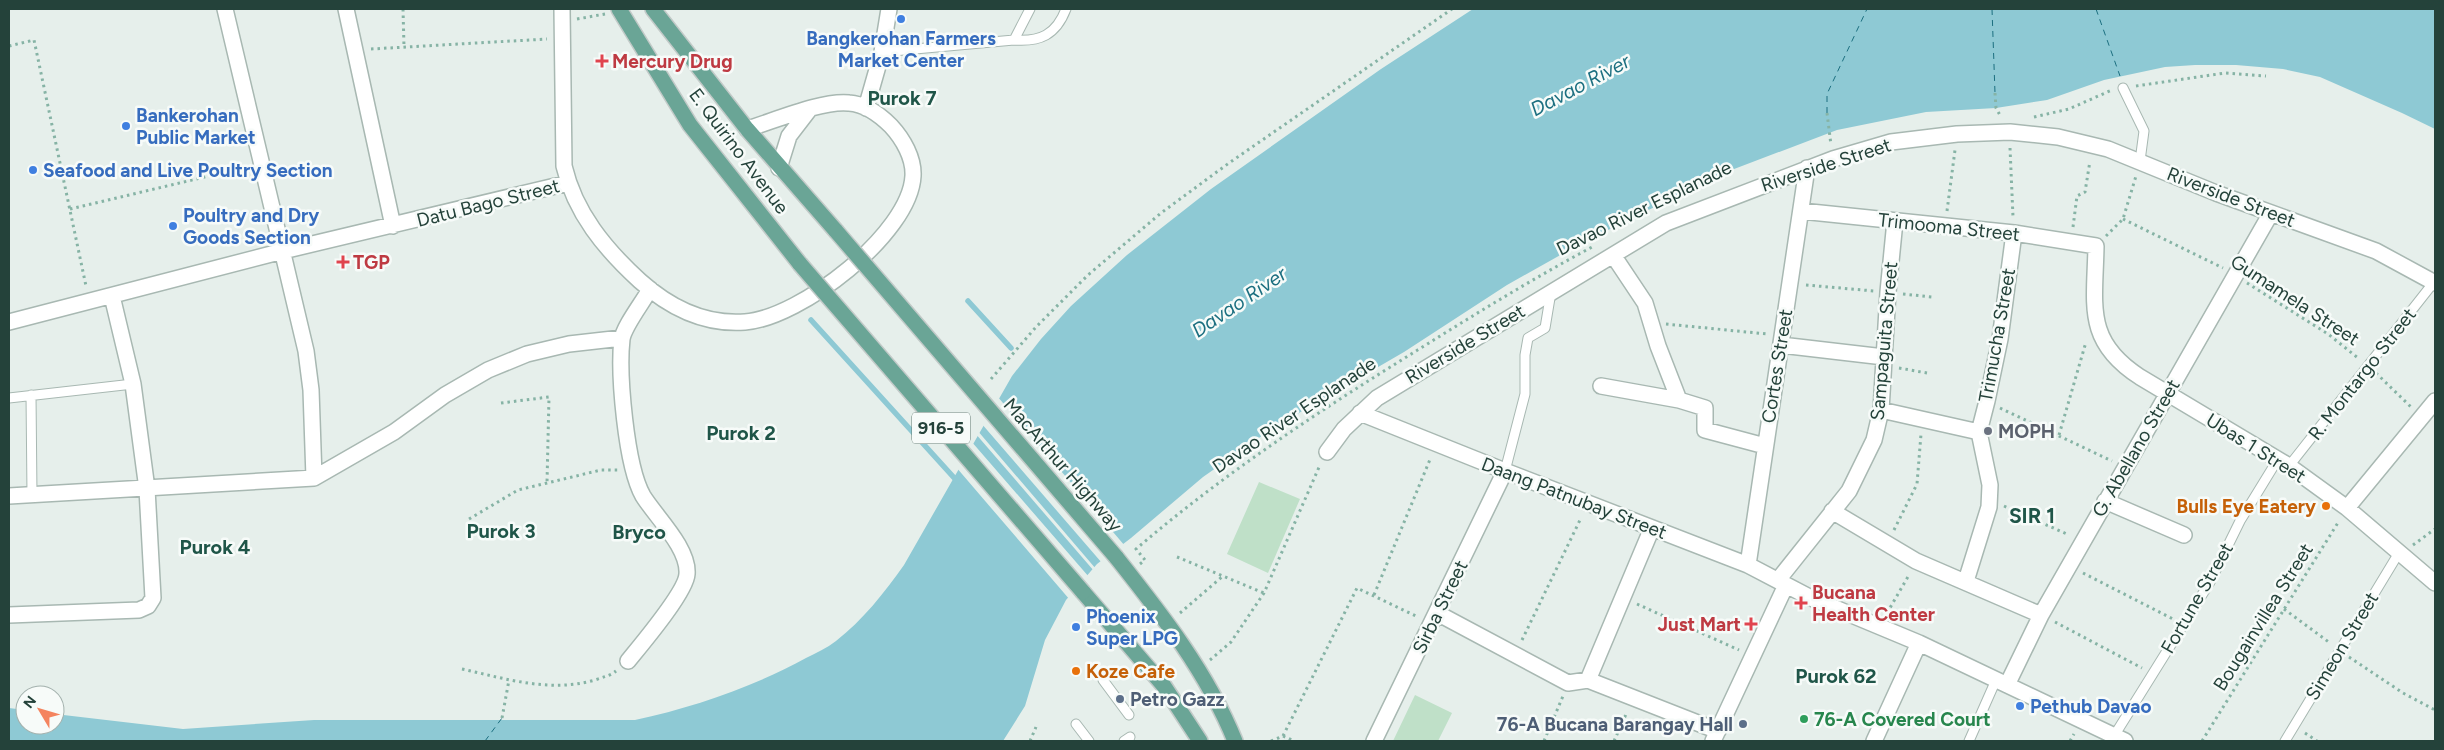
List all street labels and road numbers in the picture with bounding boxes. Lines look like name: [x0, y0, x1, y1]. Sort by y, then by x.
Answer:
street label: E. Quirino Avenue: [684, 84, 794, 218]
street label: Riverside Street: [1758, 133, 1894, 197]
street label: Davao River Esplanade: [1553, 156, 1735, 260]
street label: Riverside Street: [2164, 162, 2298, 232]
street label: Datu Bago Street: [414, 174, 562, 232]
street label: Trimooma Street: [1877, 208, 2021, 246]
street label: Gumamela Street: [2226, 250, 2364, 350]
street label: Sampaguita Street: [1866, 261, 1902, 421]
street label: Trimucha Street: [1974, 266, 2020, 404]
street label: Riverside Street: [1401, 299, 1529, 389]
street label: R. Montargo Street: [2303, 303, 2421, 445]
street label: Cortes Street: [1757, 307, 1797, 425]
street label: Davao River Esplanade: [1208, 352, 1380, 478]
street label: G. Abellano Street: [2087, 375, 2185, 521]
street label: MacArthur Highway: [999, 394, 1127, 536]
street label: Ubas 1 Street: [2202, 408, 2310, 488]
road number: 916-5: [912, 412, 970, 443]
street label: Daang Patnubay Street: [1478, 452, 1670, 544]
street label: Fortune Street: [2156, 538, 2238, 658]
street label: Bougainvillea Street: [2208, 539, 2318, 695]
street label: Sirba Street: [1407, 556, 1473, 658]
street label: Simeon Street: [2301, 588, 2383, 704]

